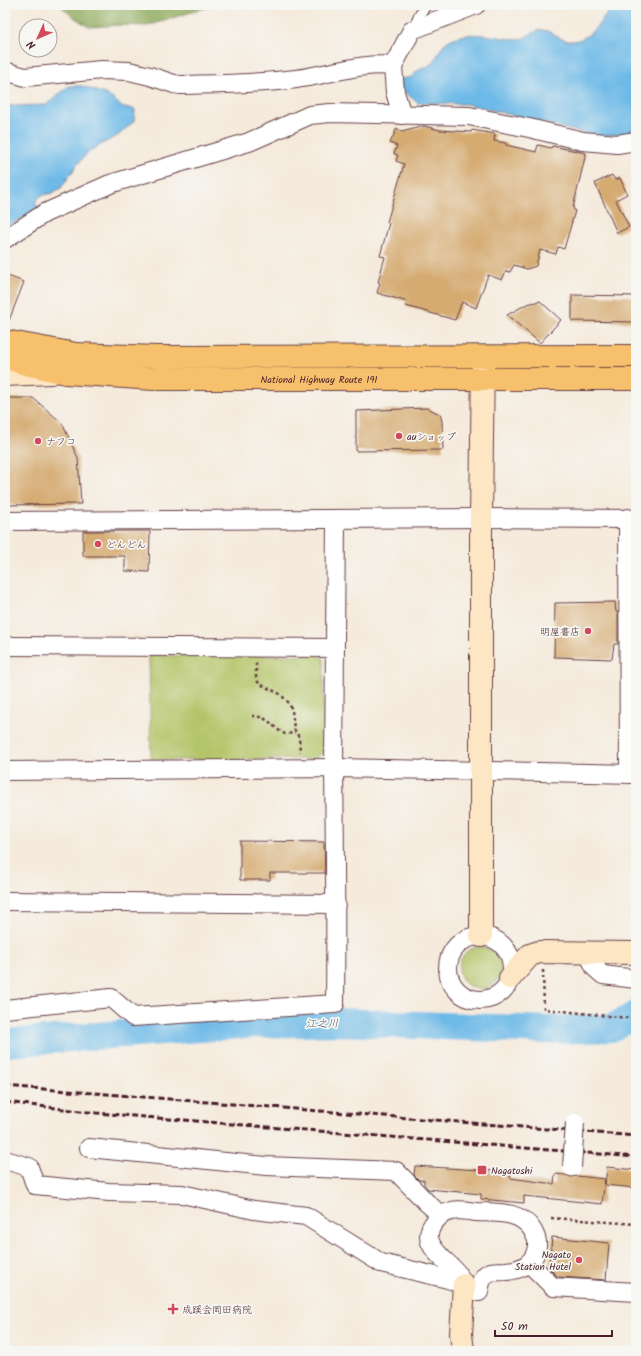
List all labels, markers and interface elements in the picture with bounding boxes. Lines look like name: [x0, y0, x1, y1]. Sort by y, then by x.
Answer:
north arrow: [18, 18, 58, 58]
text: N: [23, 36, 40, 53]
street label: National Highway Route 191: [260, 372, 377, 388]
place label: auショップ: [407, 429, 456, 445]
marker: auショップ: [394, 431, 404, 441]
place label: ナフコ: [46, 434, 76, 450]
marker: ナフコ: [33, 436, 43, 446]
place label: どんどん: [106, 537, 146, 553]
marker: どんどん: [93, 539, 103, 549]
place label: 明屋書店: [540, 624, 580, 640]
marker: 明屋書店: [583, 626, 593, 636]
water label: 江之川: [305, 1015, 339, 1033]
place label: Nagatoshi: [491, 1163, 533, 1179]
marker: Nagatoshi: [476, 1164, 488, 1176]
place label: Nagato Station Hotel: [515, 1247, 572, 1275]
marker: Nagato Station Hotel: [574, 1255, 584, 1265]
place label: 成蹊会岡田病院: [182, 1302, 252, 1318]
marker: 成蹊会岡田病院: [167, 1303, 179, 1315]
scale bar: [495, 1312, 612, 1338]
text: 50 m: [501, 1317, 528, 1336]

